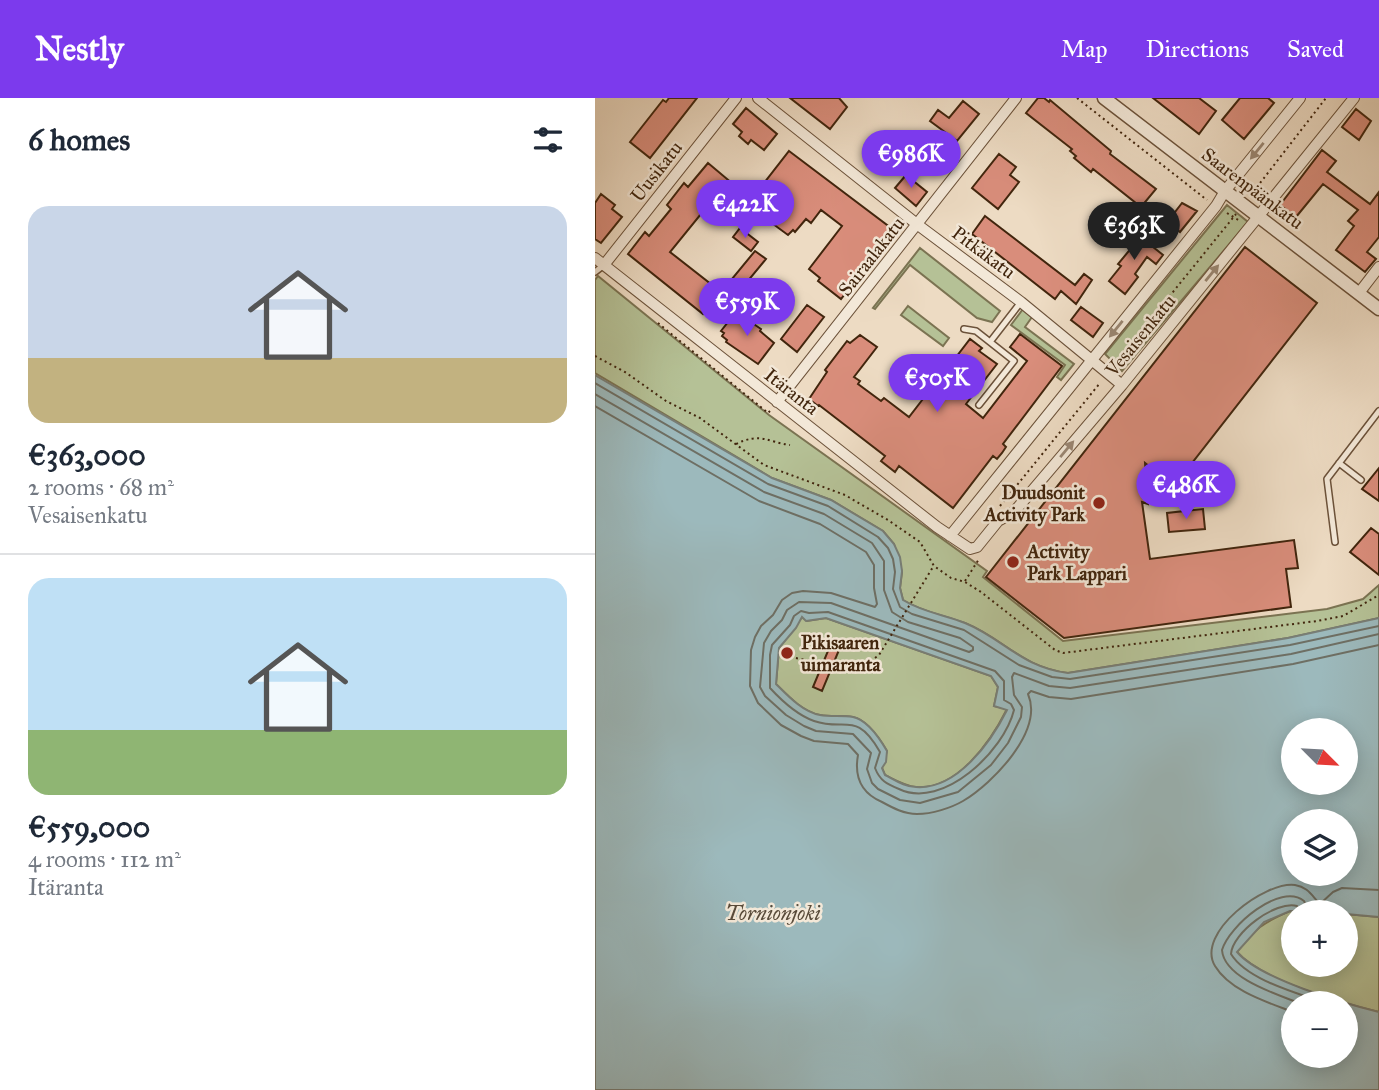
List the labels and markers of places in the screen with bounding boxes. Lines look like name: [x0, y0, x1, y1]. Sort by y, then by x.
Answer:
pin: €986K: [862, 130, 960, 190]
pin: €422K: [696, 180, 794, 240]
pin: €363K: [1085, 202, 1183, 262]
pin: €559K: [698, 278, 796, 338]
pin: €505K: [888, 354, 986, 414]
pin: €486K: [1137, 462, 1235, 521]
place label: Duudsonit Activity Park: [982, 481, 1086, 527]
marker: Duudsonit Activity Park: [1091, 495, 1107, 511]
place label: Activity Park Lappari: [1025, 540, 1128, 586]
marker: Activity Park Lappari: [1005, 554, 1021, 570]
place label: Pikisaaren uimaranta: [800, 631, 881, 676]
marker: Pikisaaren uimaranta: [779, 645, 795, 661]

